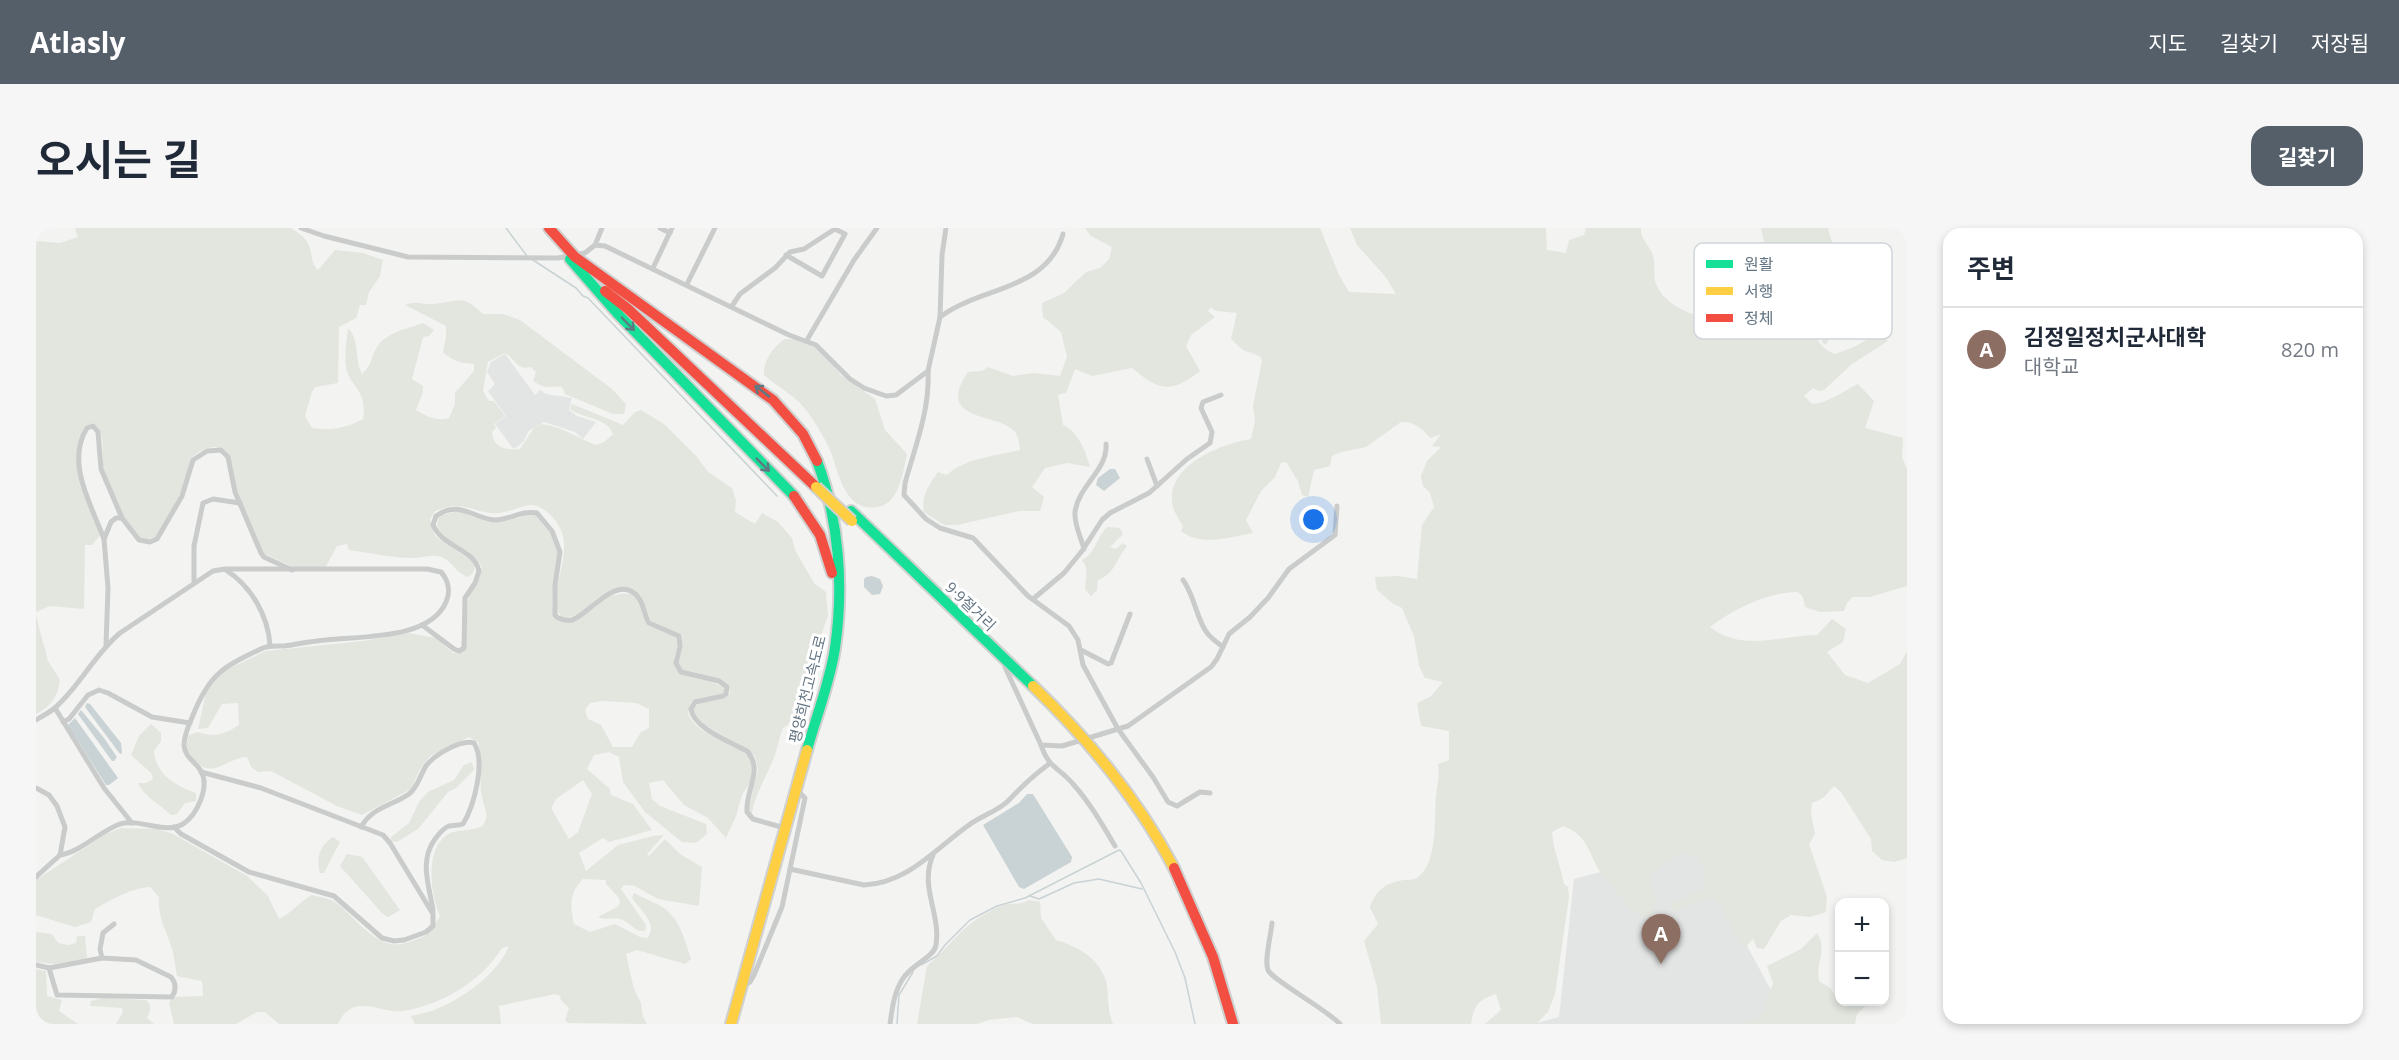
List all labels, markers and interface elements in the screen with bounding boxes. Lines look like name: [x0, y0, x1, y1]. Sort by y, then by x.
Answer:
text: Atlasly: [30, 23, 125, 61]
text: 지도: [2148, 29, 2187, 57]
text: 길찾기: [2220, 29, 2278, 57]
text: 저장됨: [2311, 29, 2369, 57]
button: 길찾기: [2251, 126, 2363, 186]
text: 오시는 길: [36, 130, 201, 187]
legend: [1694, 243, 1892, 339]
text: 주변: [1967, 250, 2015, 286]
text: 원활: [1744, 253, 1774, 275]
text: 서행: [1744, 280, 1773, 302]
text: 정체: [1744, 307, 1773, 329]
one-way arrow: [621, 317, 635, 332]
text: 김정일정치군사대학: [2024, 321, 2206, 351]
text: A: [1980, 336, 1993, 363]
text: 820 m: [2281, 336, 2339, 363]
text: 대학교: [2024, 353, 2079, 380]
one-way arrow: [755, 385, 771, 398]
one-way arrow: [755, 457, 770, 472]
your location: [1299, 505, 1328, 534]
street label: 9·9절거리: [942, 577, 1000, 635]
street label: 평양희천고속도로: [784, 633, 830, 745]
map controls: [1835, 898, 1889, 1006]
button: +: [1835, 898, 1889, 952]
pin: A: [1642, 914, 1680, 964]
button: −: [1835, 952, 1889, 1006]

